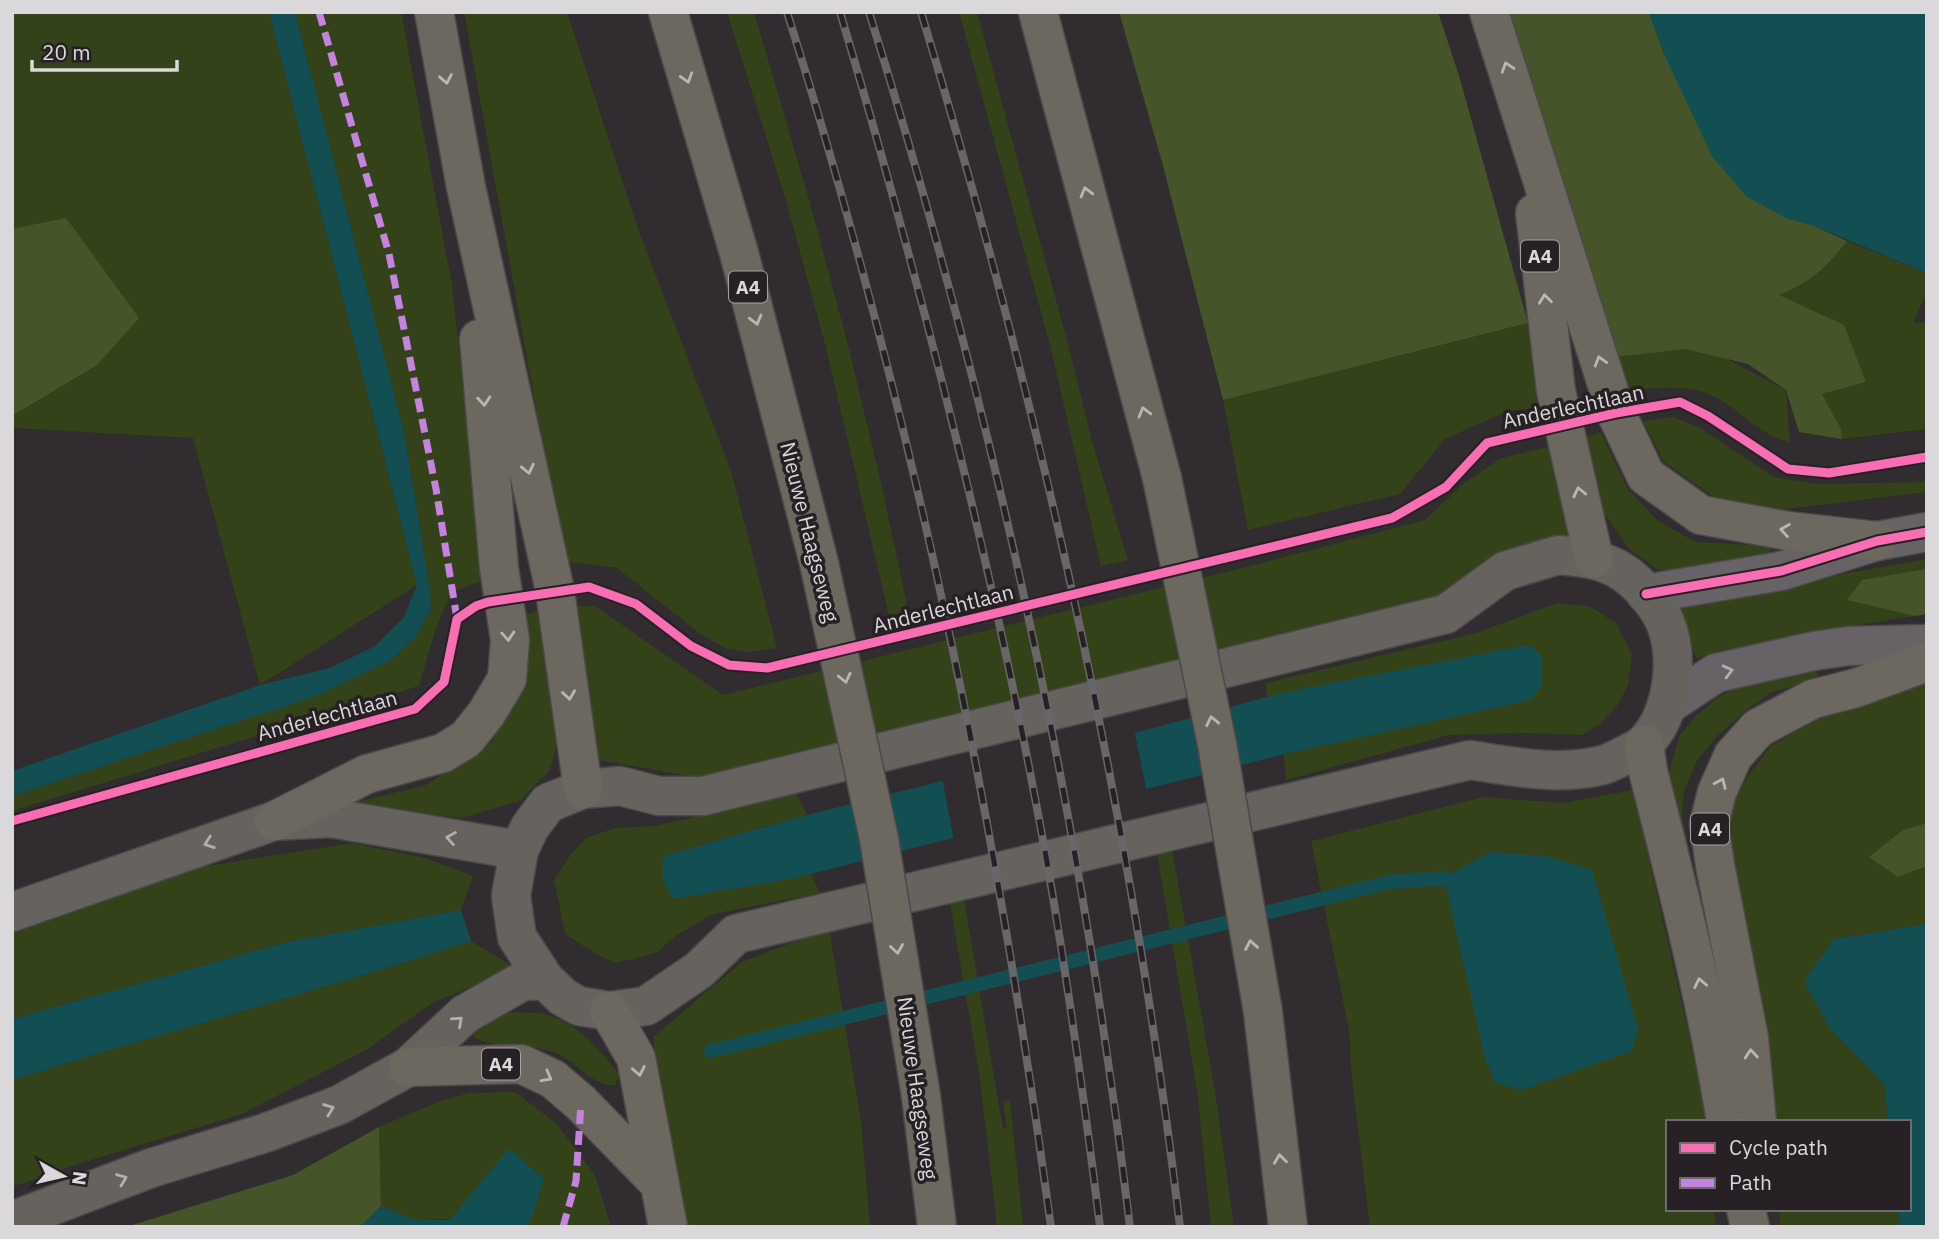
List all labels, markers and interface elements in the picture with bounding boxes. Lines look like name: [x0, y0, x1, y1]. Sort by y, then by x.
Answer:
scale bar: [32, 28, 177, 72]
text: 20 m: [42, 38, 91, 66]
one-way arrow: [1500, 61, 1515, 73]
one-way arrow: [679, 71, 694, 83]
one-way arrow: [438, 73, 453, 85]
one-way arrow: [1080, 186, 1094, 198]
road number: A4: [1521, 240, 1559, 272]
road number: A4: [729, 272, 767, 302]
one-way arrow: [1538, 294, 1553, 305]
one-way arrow: [748, 314, 762, 326]
one-way arrow: [1593, 356, 1608, 368]
street label: Anderlechtlaan: [1500, 377, 1646, 435]
one-way arrow: [476, 396, 491, 407]
one-way arrow: [1138, 406, 1153, 418]
street label: Nieuwe Haagseweg: [774, 439, 846, 625]
one-way arrow: [520, 463, 535, 475]
one-way arrow: [1572, 486, 1587, 498]
one-way arrow: [1779, 523, 1791, 538]
street label: Anderlechtlaan: [870, 577, 1016, 639]
one-way arrow: [501, 631, 516, 642]
one-way arrow: [1722, 665, 1734, 679]
one-way arrow: [837, 672, 851, 684]
street label: Anderlechtlaan: [254, 683, 400, 747]
one-way arrow: [562, 689, 577, 700]
one-way arrow: [1205, 715, 1220, 727]
one-way arrow: [1713, 778, 1727, 790]
road number: A4: [1691, 814, 1729, 844]
one-way arrow: [446, 832, 458, 847]
one-way arrow: [204, 835, 216, 849]
one-way arrow: [1245, 939, 1260, 951]
one-way arrow: [889, 943, 904, 955]
one-way arrow: [1693, 977, 1708, 989]
street label: Nieuwe Haagseweg: [891, 995, 945, 1181]
one-way arrow: [450, 1017, 463, 1029]
road number: A4: [482, 1048, 520, 1080]
one-way arrow: [1744, 1048, 1759, 1059]
one-way arrow: [631, 1065, 646, 1077]
one-way arrow: [539, 1069, 552, 1082]
one-way arrow: [322, 1103, 335, 1117]
legend: [1666, 1120, 1911, 1211]
text: Cycle path: [1729, 1133, 1828, 1161]
north arrow: [28, 1141, 98, 1211]
one-way arrow: [1273, 1153, 1288, 1165]
text: Path: [1729, 1168, 1772, 1196]
text: N: [67, 1170, 93, 1187]
one-way arrow: [115, 1174, 127, 1188]

